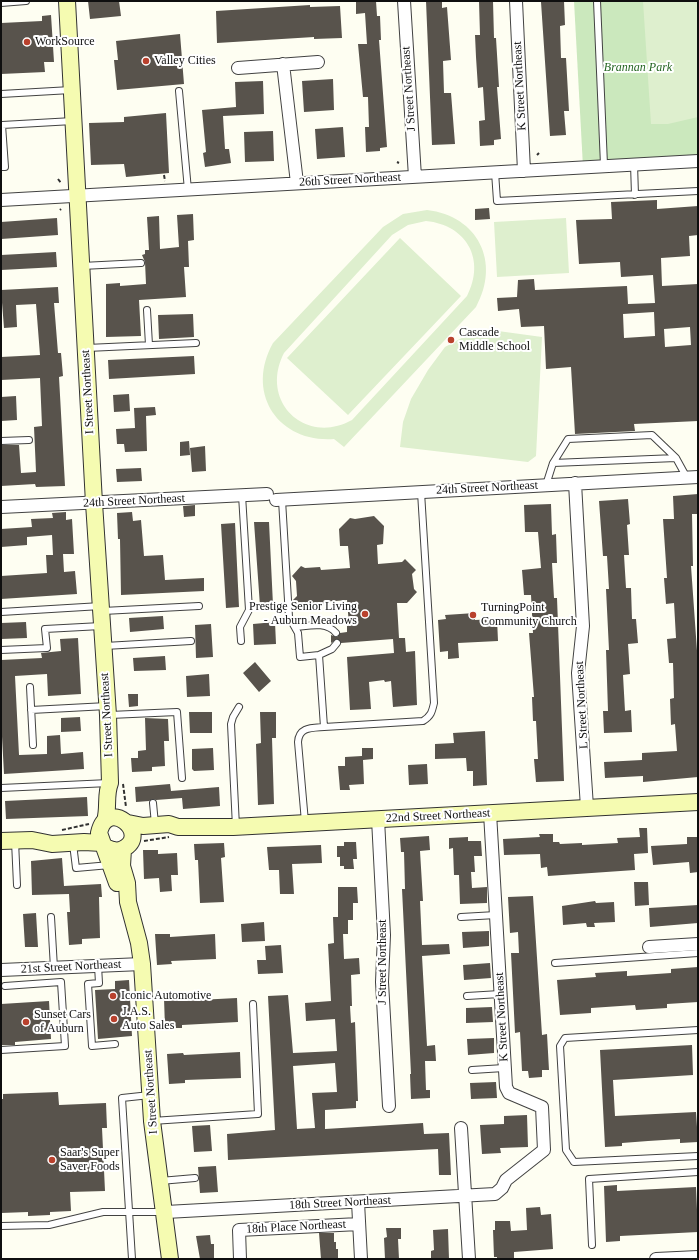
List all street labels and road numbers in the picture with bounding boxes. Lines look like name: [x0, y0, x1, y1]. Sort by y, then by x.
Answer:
street label: K Street Northeast: [510, 41, 530, 131]
street label: J Street Northeast: [399, 46, 419, 132]
street label: 26th Street Northeast: [299, 170, 401, 190]
street label: I Street Northeast: [79, 349, 97, 435]
street label: 24th Street Northeast: [436, 478, 538, 498]
street label: 24th Street Northeast: [83, 491, 185, 511]
street label: L Street Northeast: [573, 661, 591, 749]
street label: I Street Northeast: [98, 672, 116, 758]
street label: 22nd Street Northeast: [385, 806, 491, 826]
street label: J Street Northeast: [376, 919, 390, 1005]
street label: 21st Street Northeast: [20, 957, 122, 977]
street label: K Street Northeast: [492, 972, 512, 1062]
street label: I Street Northeast: [141, 1049, 161, 1135]
street label: 18th Street Northeast: [289, 1193, 391, 1213]
street label: 18th Place Northeast: [246, 1217, 346, 1237]

